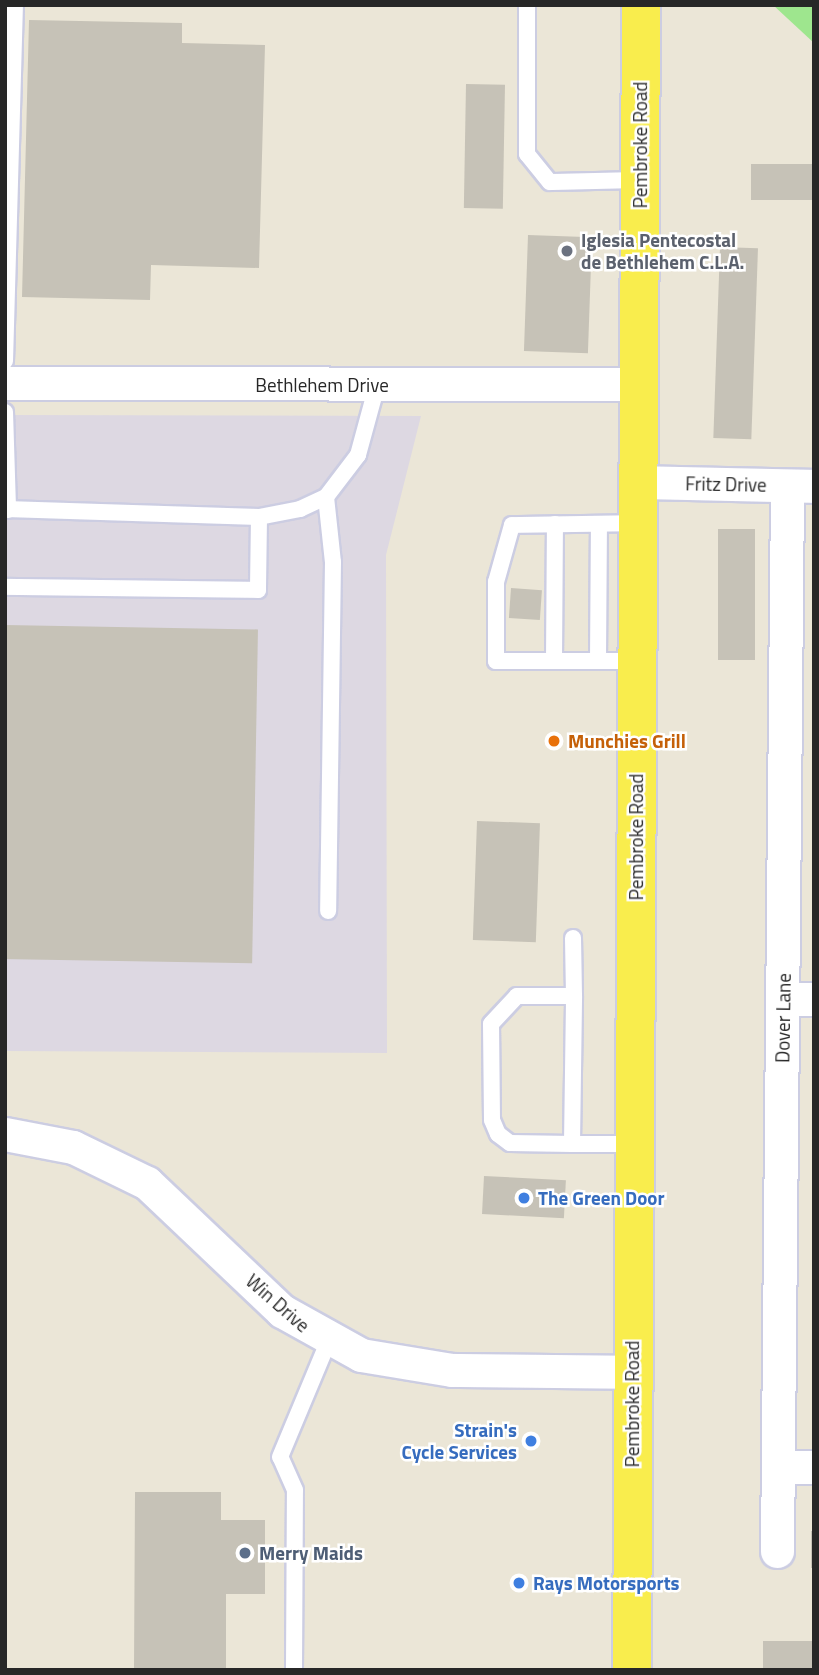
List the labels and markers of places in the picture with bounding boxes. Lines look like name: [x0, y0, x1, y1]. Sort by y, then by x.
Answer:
place label: Iglesia Pentecostal de Bethlehem C.L.A.: [581, 229, 744, 273]
marker: Iglesia Pentecostal de Bethlehem C.L.A.: [559, 243, 575, 259]
place label: Munchies Grill: [568, 730, 686, 752]
marker: Munchies Grill: [546, 733, 562, 749]
place label: The Green Door: [538, 1187, 665, 1209]
marker: The Green Door: [516, 1190, 532, 1206]
place label: Strain's Cycle Services: [401, 1419, 517, 1463]
marker: Strain's Cycle Services: [523, 1433, 539, 1449]
place label: Merry Maids: [259, 1542, 363, 1564]
marker: Merry Maids: [237, 1545, 253, 1561]
place label: Rays Motorsports: [533, 1572, 680, 1594]
marker: Rays Motorsports: [511, 1575, 527, 1591]

